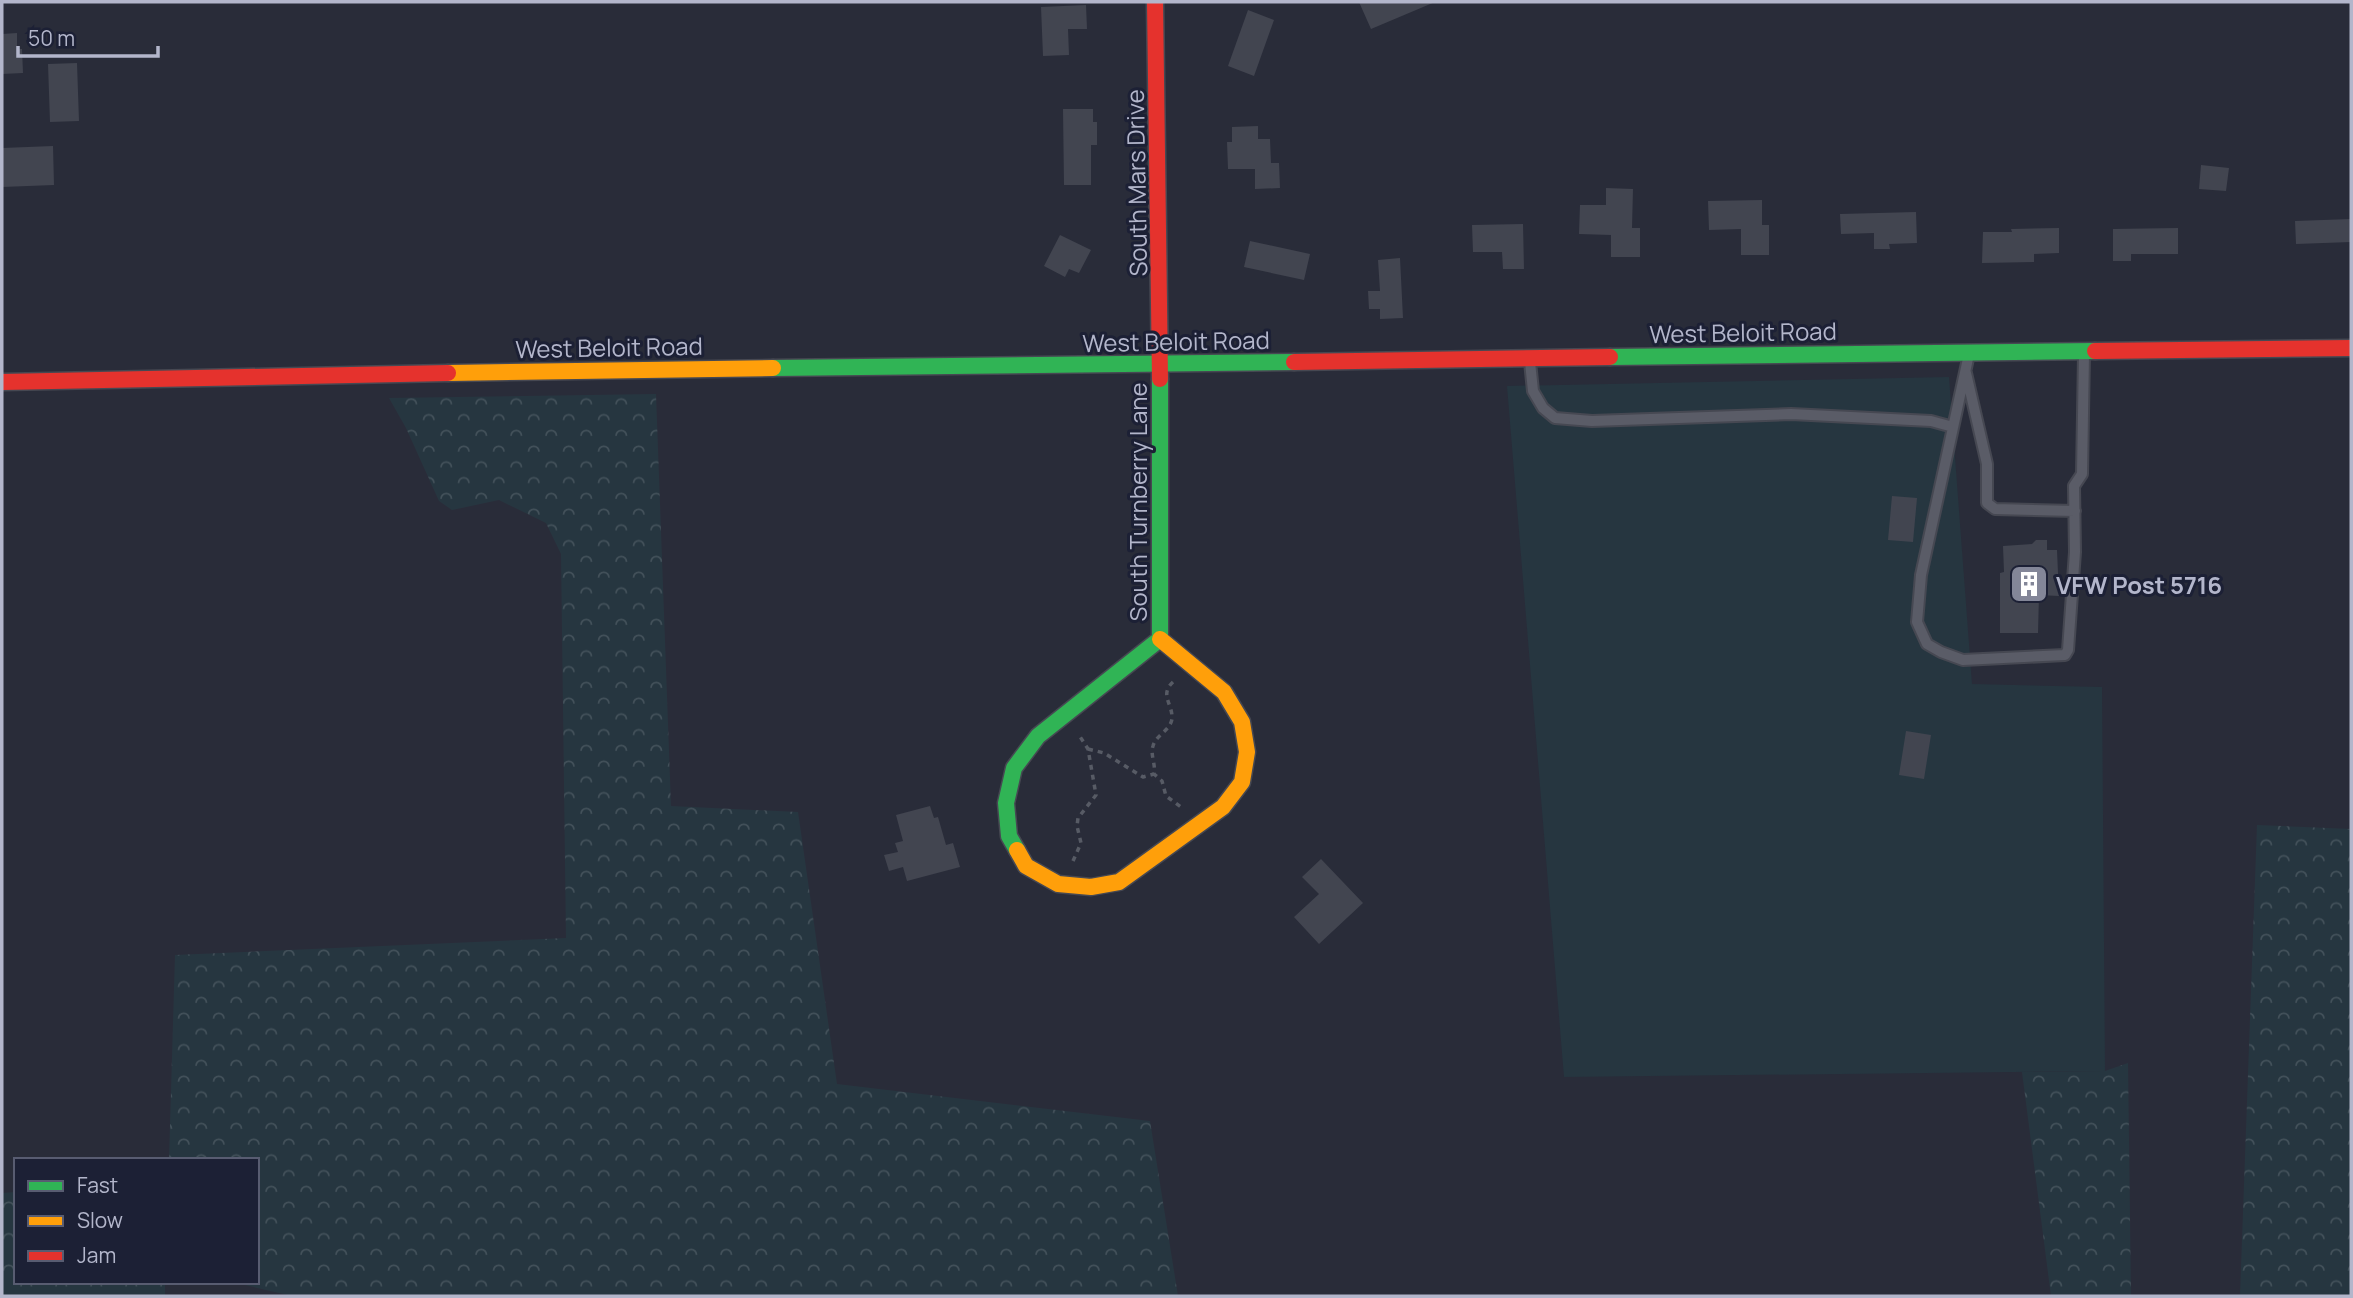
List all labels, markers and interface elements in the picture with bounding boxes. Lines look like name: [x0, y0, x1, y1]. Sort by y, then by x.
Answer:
scale bar: [18, 14, 158, 58]
text: 50 m: [28, 24, 75, 52]
street label: South Mars Drive: [1118, 89, 1154, 277]
street label: West Beloit Road: [1649, 314, 1837, 350]
street label: West Beloit Road: [1082, 323, 1270, 359]
street label: West Beloit Road: [515, 329, 703, 365]
street label: South Turnberry Lane: [1121, 383, 1154, 621]
building icon: VFW Post 5716: [2008, 563, 2050, 605]
place label: VFW Post 5716: [2056, 568, 2222, 601]
legend: [14, 1158, 259, 1284]
text: Fast: [77, 1171, 118, 1199]
text: Slow: [77, 1206, 123, 1234]
text: Jam: [77, 1241, 116, 1269]

